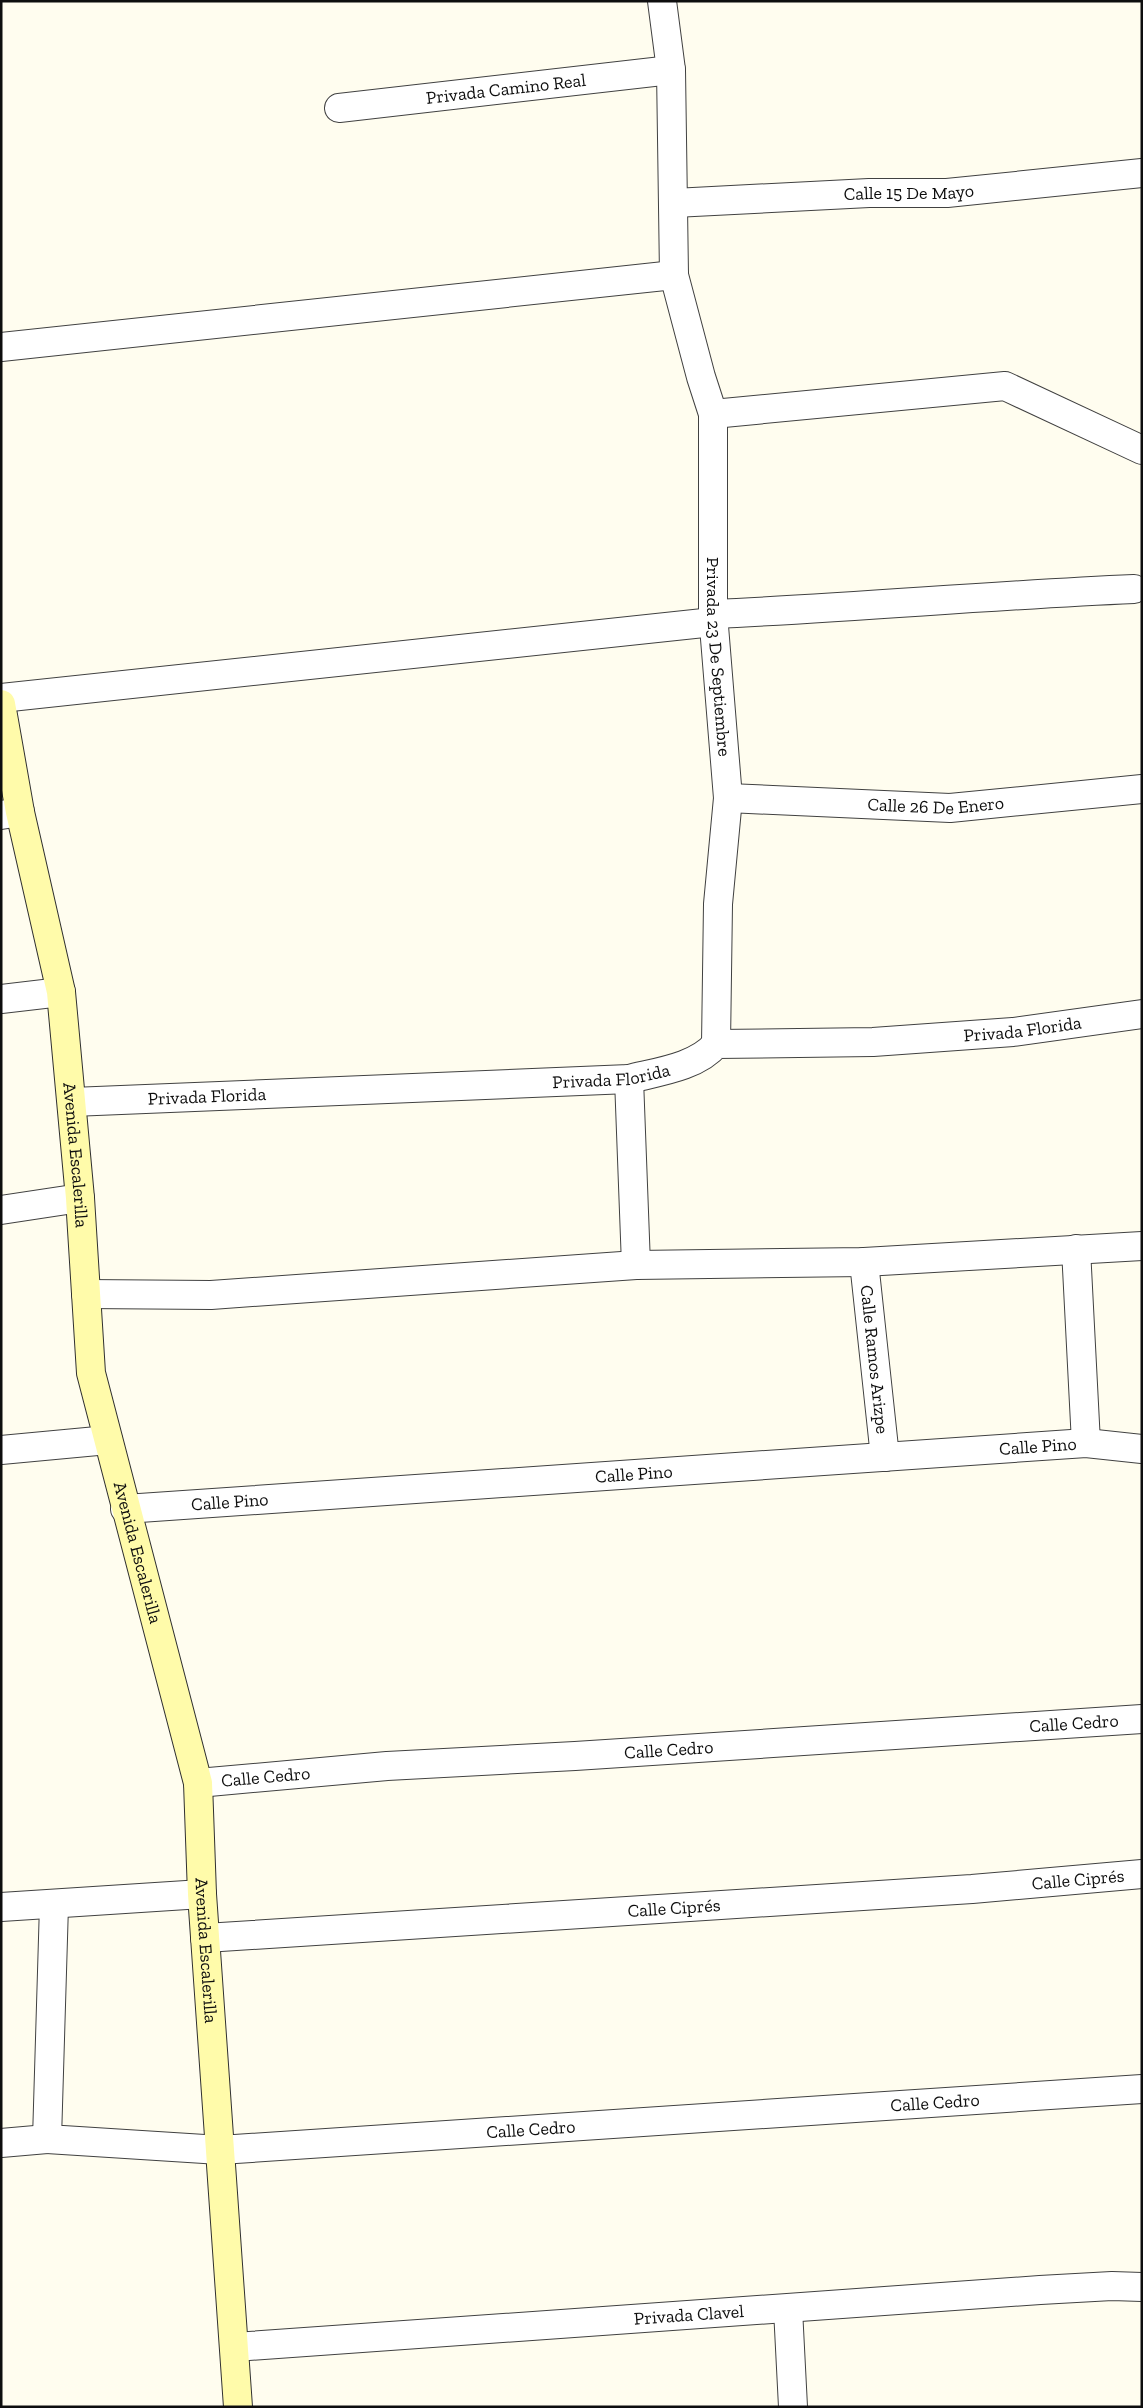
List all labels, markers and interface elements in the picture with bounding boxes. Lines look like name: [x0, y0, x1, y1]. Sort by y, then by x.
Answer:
street label: Privada Camino Real: [425, 69, 587, 109]
street label: Calle 15 De Mayo: [843, 179, 975, 205]
street label: Privada 23 De Septiembre: [702, 557, 736, 757]
street label: Calle 26 De Enero: [867, 792, 1005, 819]
street label: Privada Florida: [963, 1012, 1083, 1046]
street label: Privada Florida: [552, 1059, 673, 1093]
street label: Avenida Escalerilla: [58, 1081, 93, 1229]
street label: Privada Florida: [147, 1083, 267, 1110]
street label: Calle Ramos Arizpe: [856, 1284, 893, 1435]
street label: Calle Pino: [998, 1433, 1077, 1460]
street label: Calle Pino: [594, 1460, 673, 1488]
street label: Avenida Escalerilla: [109, 1479, 167, 1626]
street label: Calle Pino: [190, 1488, 269, 1515]
street label: Calle Cedro: [1029, 1710, 1119, 1737]
street label: Calle Cedro: [624, 1736, 714, 1764]
street label: Calle Cedro: [220, 1762, 311, 1792]
street label: Calle Ciprés: [1031, 1865, 1125, 1895]
street label: Avenida Escalerilla: [190, 1877, 222, 2024]
street label: Calle Ciprés: [627, 1894, 721, 1922]
street label: Calle Cedro: [890, 2089, 980, 2117]
street label: Calle Cedro: [486, 2116, 576, 2143]
street label: Privada Clavel: [633, 2300, 745, 2330]

